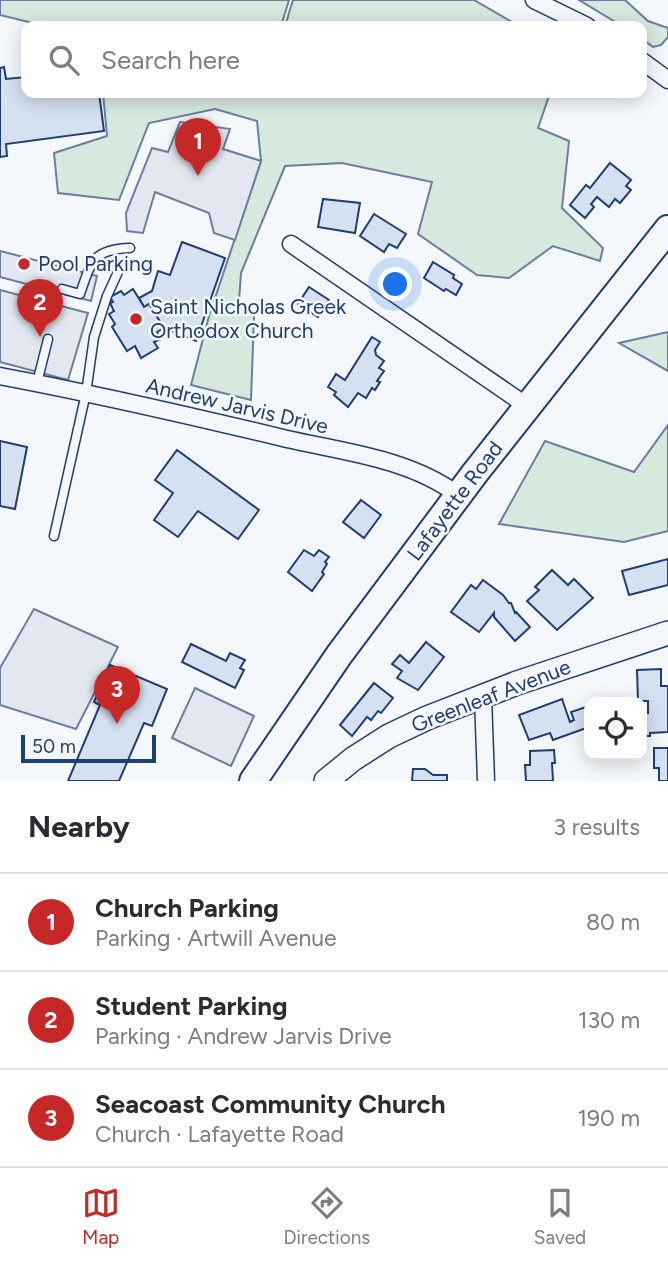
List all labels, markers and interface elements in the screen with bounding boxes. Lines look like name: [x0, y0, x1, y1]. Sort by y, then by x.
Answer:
search box: [21, 21, 647, 98]
icon: search: [45, 41, 83, 79]
text: Search here: [101, 44, 240, 76]
pin: 1: [175, 118, 221, 176]
place label: Pool Parking: [38, 251, 153, 276]
marker: Pool Parking: [16, 256, 32, 272]
your location: [378, 267, 412, 301]
pin: 2: [17, 279, 63, 337]
place label: Saint Nicholas Greek Orthodox Church: [150, 294, 347, 343]
marker: Saint Nicholas Greek Orthodox Church: [128, 311, 144, 327]
street label: Andrew Jarvis Drive: [144, 372, 331, 439]
street label: Lafayette Road: [402, 436, 508, 565]
street label: Greenleaf Avenue: [408, 654, 574, 737]
pin: 3: [94, 666, 140, 724]
map controls: [584, 697, 647, 760]
button: locate: [584, 697, 647, 760]
scale bar: [21, 732, 156, 764]
text: 50 m: [32, 735, 76, 758]
text: Nearby: [28, 808, 130, 845]
text: 3 results: [553, 813, 640, 841]
text: Church Parking: [95, 892, 279, 924]
text: 1: [46, 908, 56, 936]
text: 80 m: [586, 908, 640, 936]
text: Parking · Artwill Avenue: [95, 924, 337, 952]
text: Student Parking: [95, 990, 288, 1022]
text: 2: [44, 1006, 58, 1034]
text: 130 m: [578, 1006, 640, 1034]
text: Parking · Andrew Jarvis Drive: [95, 1022, 391, 1050]
text: Seacoast Community Church: [95, 1088, 446, 1120]
text: 3: [45, 1104, 57, 1132]
text: 190 m: [577, 1104, 640, 1132]
text: Church · Lafayette Road: [95, 1120, 344, 1148]
tab: Map: [82, 1184, 120, 1249]
tab: Directions: [283, 1184, 370, 1249]
tab: Saved: [534, 1184, 586, 1249]

